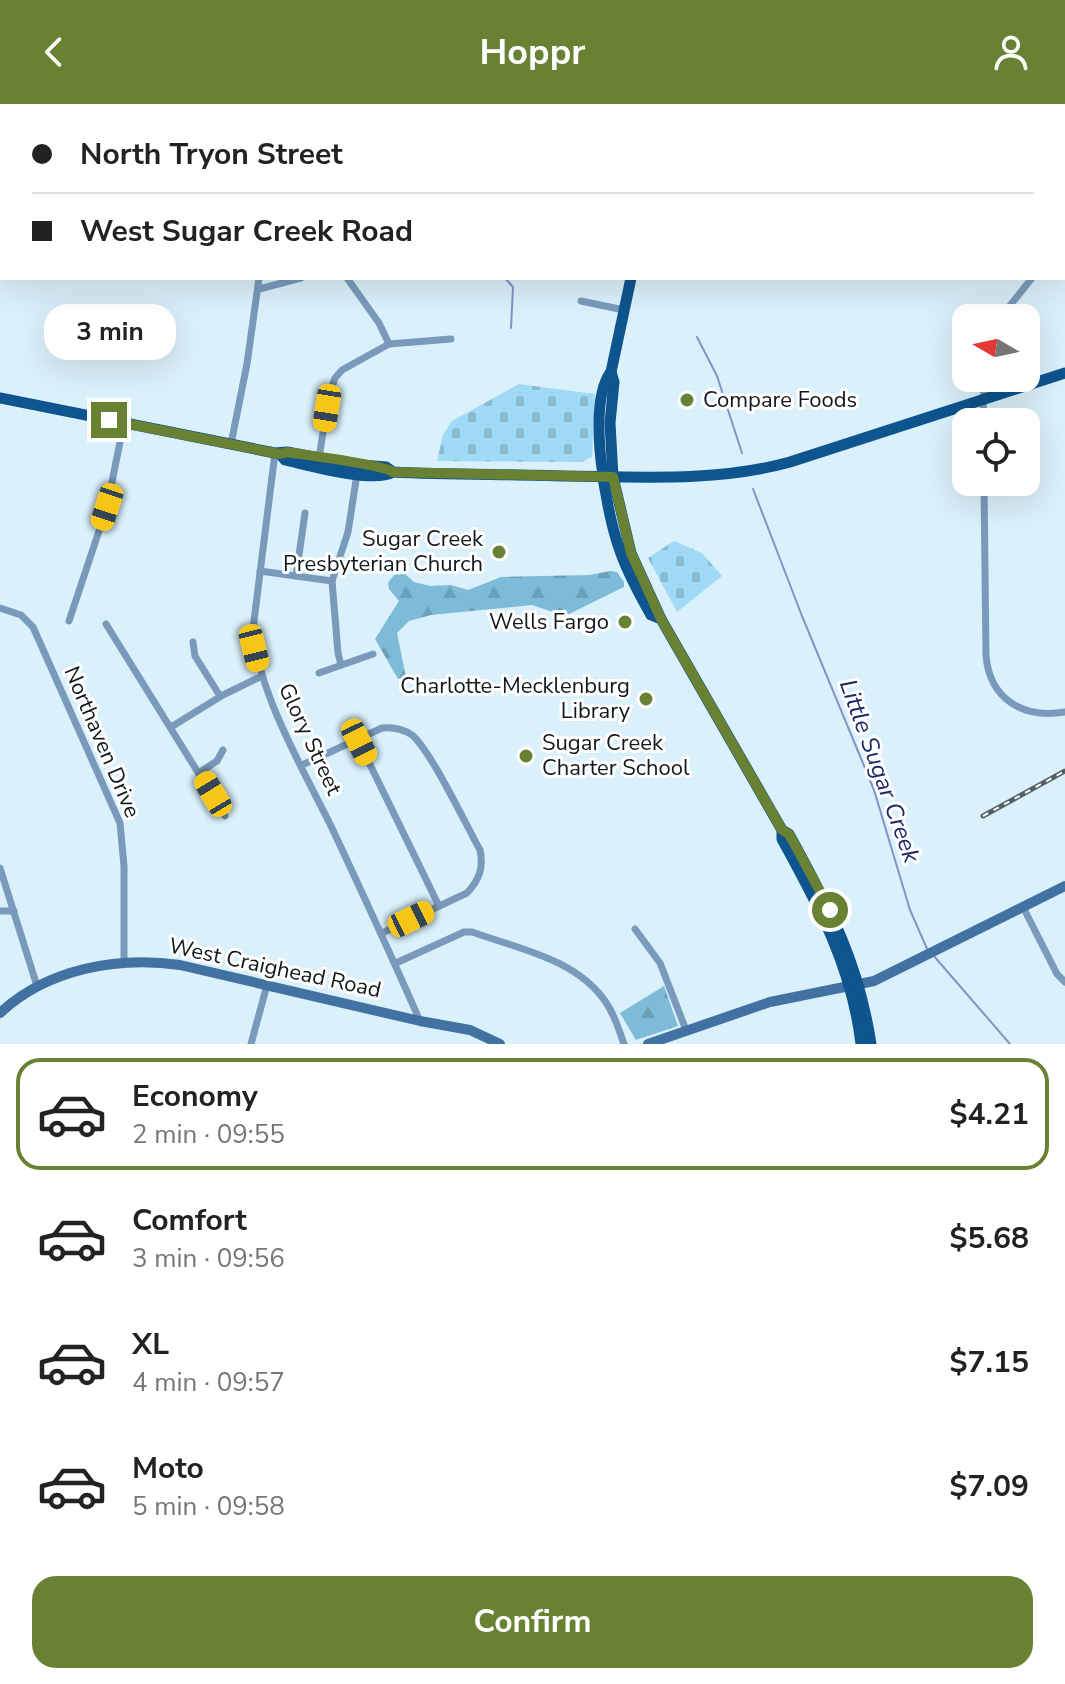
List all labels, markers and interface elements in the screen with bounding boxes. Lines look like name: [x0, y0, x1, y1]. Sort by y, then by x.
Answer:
text: Hoppr: [480, 28, 585, 77]
icon: back: [32, 30, 76, 74]
icon: person: [989, 30, 1033, 74]
text: North Tryon Street: [80, 134, 343, 175]
text: West Sugar Creek Road: [80, 211, 413, 252]
callout: 3 min: [43, 304, 175, 360]
north arrow: [952, 304, 1040, 392]
map controls: [952, 304, 1040, 496]
text: 3 min: [76, 314, 144, 349]
car: [311, 382, 343, 434]
place label: Compare Foods: [703, 385, 857, 415]
marker: Compare Foods: [678, 391, 696, 409]
route end: [91, 402, 127, 438]
button: locate: [952, 408, 1040, 496]
car: [88, 480, 126, 534]
place label: Sugar Creek Presbyterian Church: [283, 524, 484, 579]
marker: Sugar Creek Presbyterian Church: [490, 543, 508, 561]
place label: Wells Fargo: [489, 607, 609, 637]
marker: Wells Fargo: [616, 613, 634, 631]
car: [237, 622, 271, 674]
street label: Northaven Drive: [57, 662, 147, 822]
place label: Charlotte-Mecklenburg Library: [400, 671, 631, 726]
water label: Little Sugar Creek: [832, 675, 928, 868]
street label: Glory Street: [271, 678, 349, 800]
marker: Charlotte-Mecklenburg Library: [637, 690, 655, 708]
car: [338, 715, 380, 769]
place label: Sugar Creek Charter School: [542, 728, 690, 783]
marker: Sugar Creek Charter School: [517, 747, 535, 765]
car: [190, 767, 236, 821]
route start: [812, 892, 848, 928]
car: [384, 898, 438, 940]
street label: West Craighead Road: [166, 931, 384, 1005]
text: Economy: [132, 1076, 258, 1117]
icon: car: [36, 1078, 108, 1150]
text: $4.21: [950, 1094, 1029, 1135]
text: 2 min · 09:55: [132, 1117, 285, 1152]
text: Comfort: [132, 1200, 247, 1241]
icon: car: [36, 1202, 108, 1274]
text: $5.68: [950, 1218, 1029, 1259]
text: 3 min · 09:56: [132, 1241, 285, 1276]
text: XL: [132, 1324, 169, 1365]
icon: car: [36, 1326, 108, 1398]
text: $7.15: [950, 1342, 1029, 1383]
text: 4 min · 09:57: [132, 1365, 285, 1400]
text: Moto: [132, 1448, 204, 1489]
icon: car: [36, 1450, 108, 1522]
text: $7.09: [950, 1466, 1029, 1507]
text: 5 min · 09:58: [132, 1489, 285, 1524]
button: Confirm: [32, 1576, 1033, 1668]

